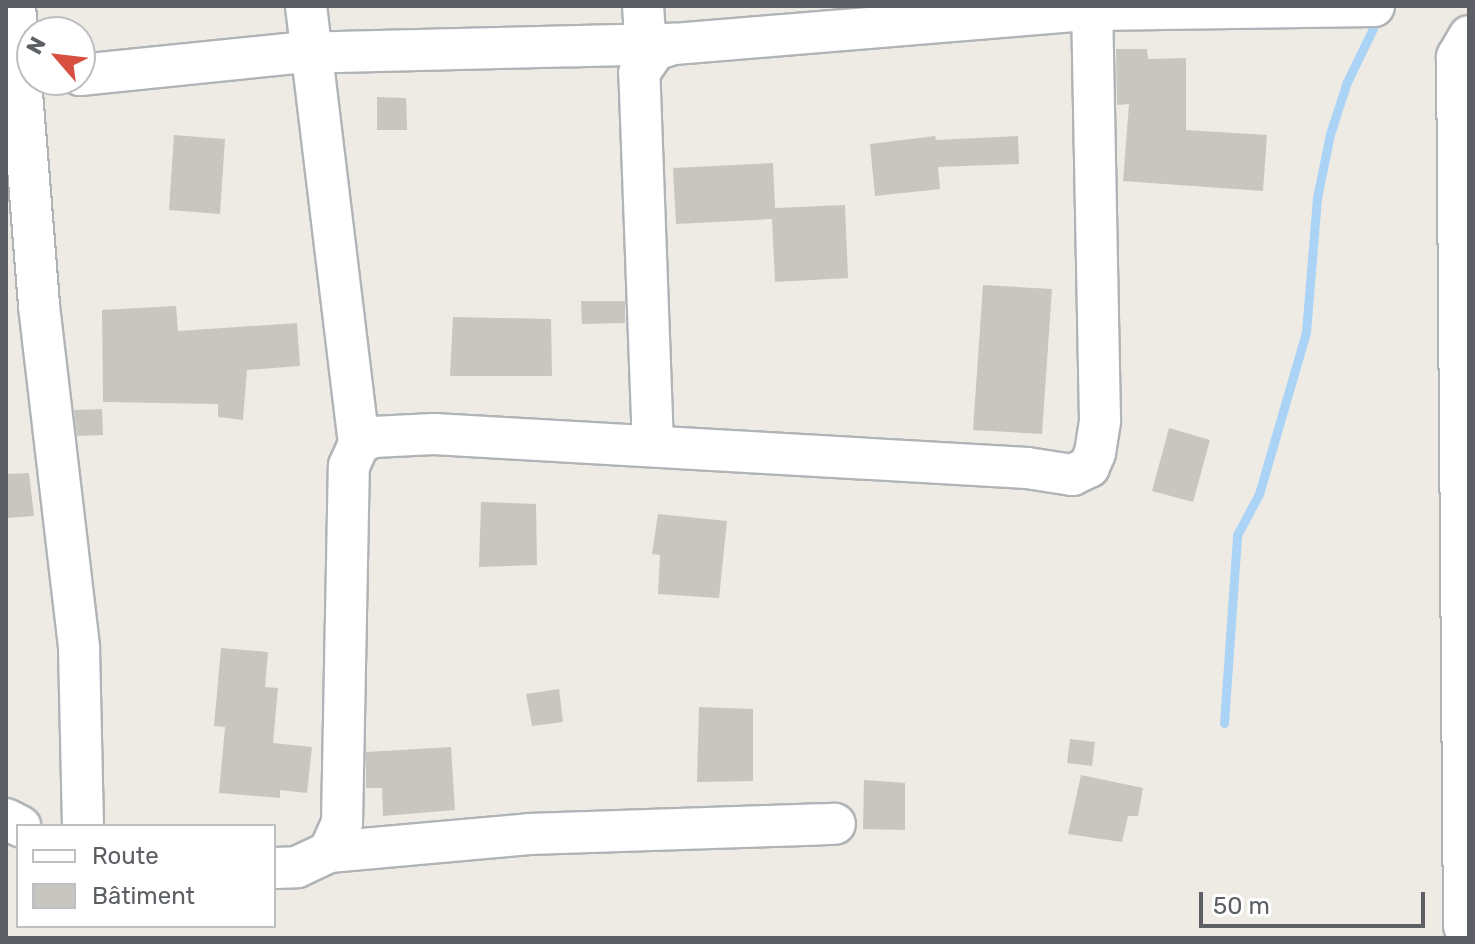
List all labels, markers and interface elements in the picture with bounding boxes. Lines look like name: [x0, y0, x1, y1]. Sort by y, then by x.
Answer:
north arrow: [16, 16, 96, 96]
text: N: [20, 32, 52, 59]
legend: [16, 824, 276, 928]
text: Route: [92, 842, 159, 870]
scale bar: [1203, 876, 1429, 926]
text: Bâtiment: [92, 882, 195, 910]
text: 50 m: [1213, 892, 1270, 920]

